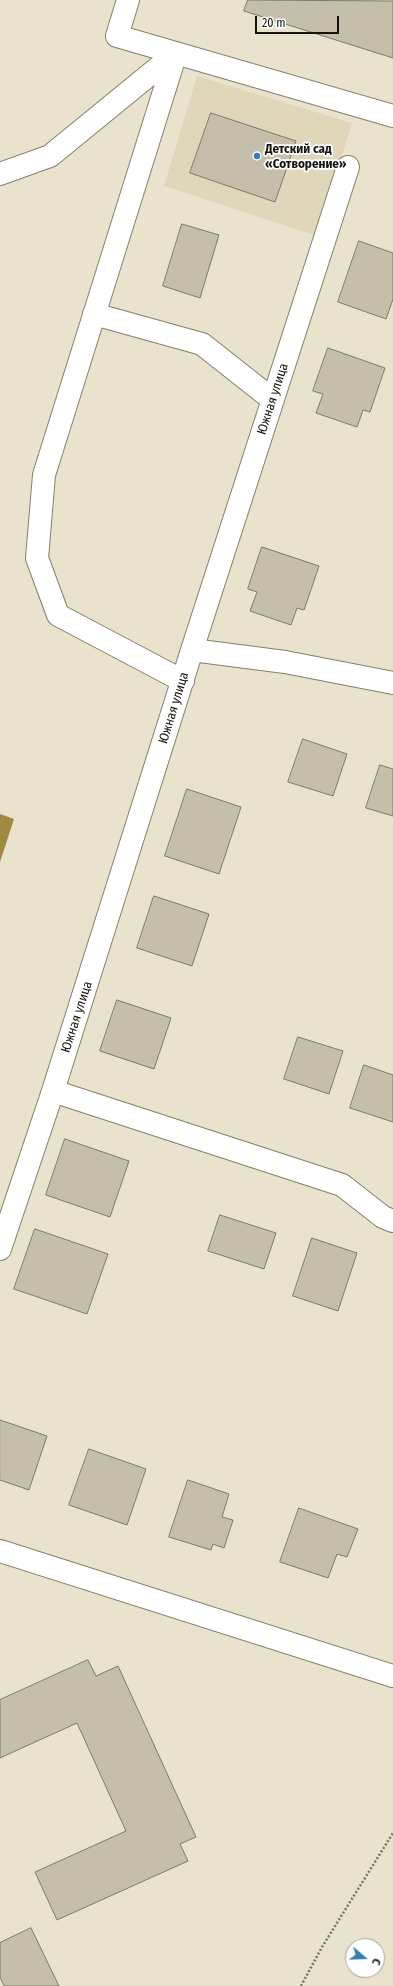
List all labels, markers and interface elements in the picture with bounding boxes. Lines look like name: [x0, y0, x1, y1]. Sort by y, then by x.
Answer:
scale bar: [257, 8, 341, 34]
text: 20 m: [262, 16, 286, 30]
place label: Детский сад «Сотворение»: [265, 141, 346, 172]
marker: Детский сад «Сотворение»: [252, 151, 262, 161]
street label: Южная улица: [254, 361, 292, 437]
street label: Южная улица: [156, 670, 192, 746]
street label: Южная улица: [58, 979, 96, 1055]
north arrow: [345, 1938, 385, 1978]
text: С: [369, 1957, 383, 1967]

